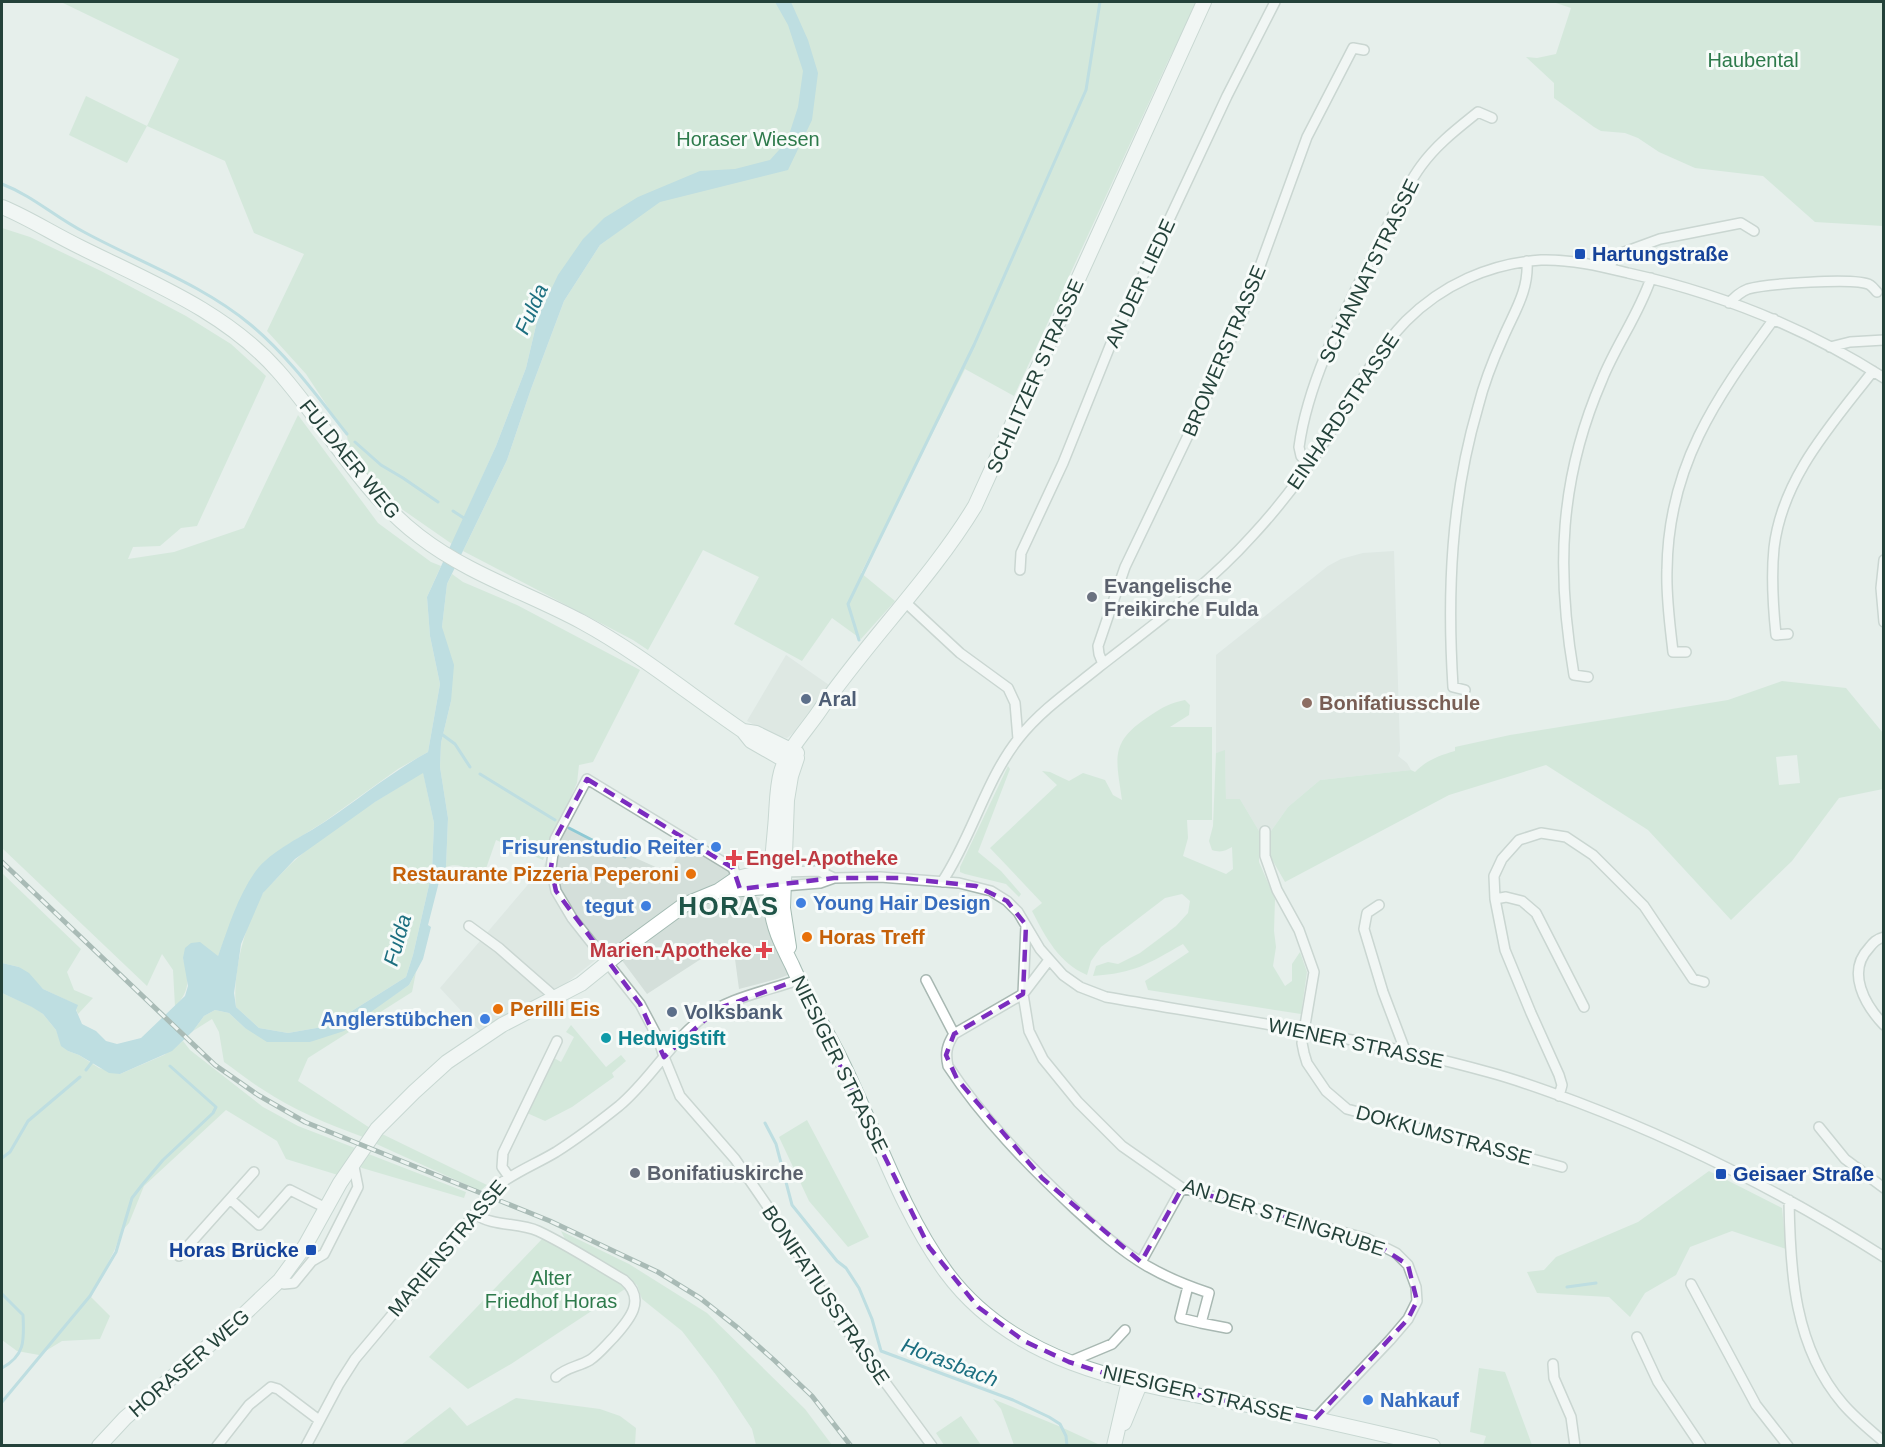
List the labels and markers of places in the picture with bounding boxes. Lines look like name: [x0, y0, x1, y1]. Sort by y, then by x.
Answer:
place label: Hartungstraße: [1592, 243, 1729, 265]
marker: Hartungstraße: [1573, 247, 1587, 261]
place label: Evangelische Freikirche Fulda: [1104, 575, 1259, 620]
marker: Evangelische Freikirche Fulda: [1085, 590, 1099, 604]
place label: Aral: [818, 688, 857, 710]
marker: Aral: [799, 692, 813, 706]
place label: Bonifatiusschule: [1319, 692, 1480, 714]
marker: Bonifatiusschule: [1300, 696, 1314, 710]
place label: Frisurenstudio Reiter: [502, 836, 704, 858]
marker: Frisurenstudio Reiter: [709, 840, 723, 854]
place label: Engel-Apotheke: [746, 847, 898, 869]
marker: Engel-Apotheke: [727, 851, 741, 865]
place label: Restaurante Pizzeria Peperoni: [392, 863, 679, 885]
marker: Restaurante Pizzeria Peperoni: [684, 867, 698, 881]
place label: Young Hair Design: [813, 892, 990, 914]
place label: tegut: [585, 895, 634, 917]
marker: Young Hair Design: [794, 896, 808, 910]
marker: tegut: [639, 899, 653, 913]
place label: Horas Treff: [819, 926, 925, 948]
marker: Horas Treff: [800, 930, 814, 944]
place label: Marien-Apotheke: [590, 939, 752, 961]
marker: Marien-Apotheke: [757, 943, 771, 957]
place label: Perilli Eis: [510, 998, 600, 1020]
place label: Volksbank: [684, 1001, 783, 1023]
marker: Perilli Eis: [491, 1002, 505, 1016]
marker: Volksbank: [665, 1005, 679, 1019]
place label: Anglerstübchen: [321, 1008, 473, 1030]
marker: Anglerstübchen: [478, 1012, 492, 1026]
place label: Hedwigstift: [618, 1027, 726, 1049]
marker: Hedwigstift: [599, 1031, 613, 1045]
place label: Bonifatiuskirche: [647, 1162, 804, 1184]
place label: Geisaer Straße: [1733, 1163, 1874, 1185]
marker: Bonifatiuskirche: [628, 1166, 642, 1180]
marker: Geisaer Straße: [1714, 1167, 1728, 1181]
place label: Horas Brücke: [169, 1239, 299, 1261]
marker: Horas Brücke: [304, 1243, 318, 1257]
place label: Nahkauf: [1380, 1389, 1459, 1411]
marker: Nahkauf: [1361, 1393, 1375, 1407]

